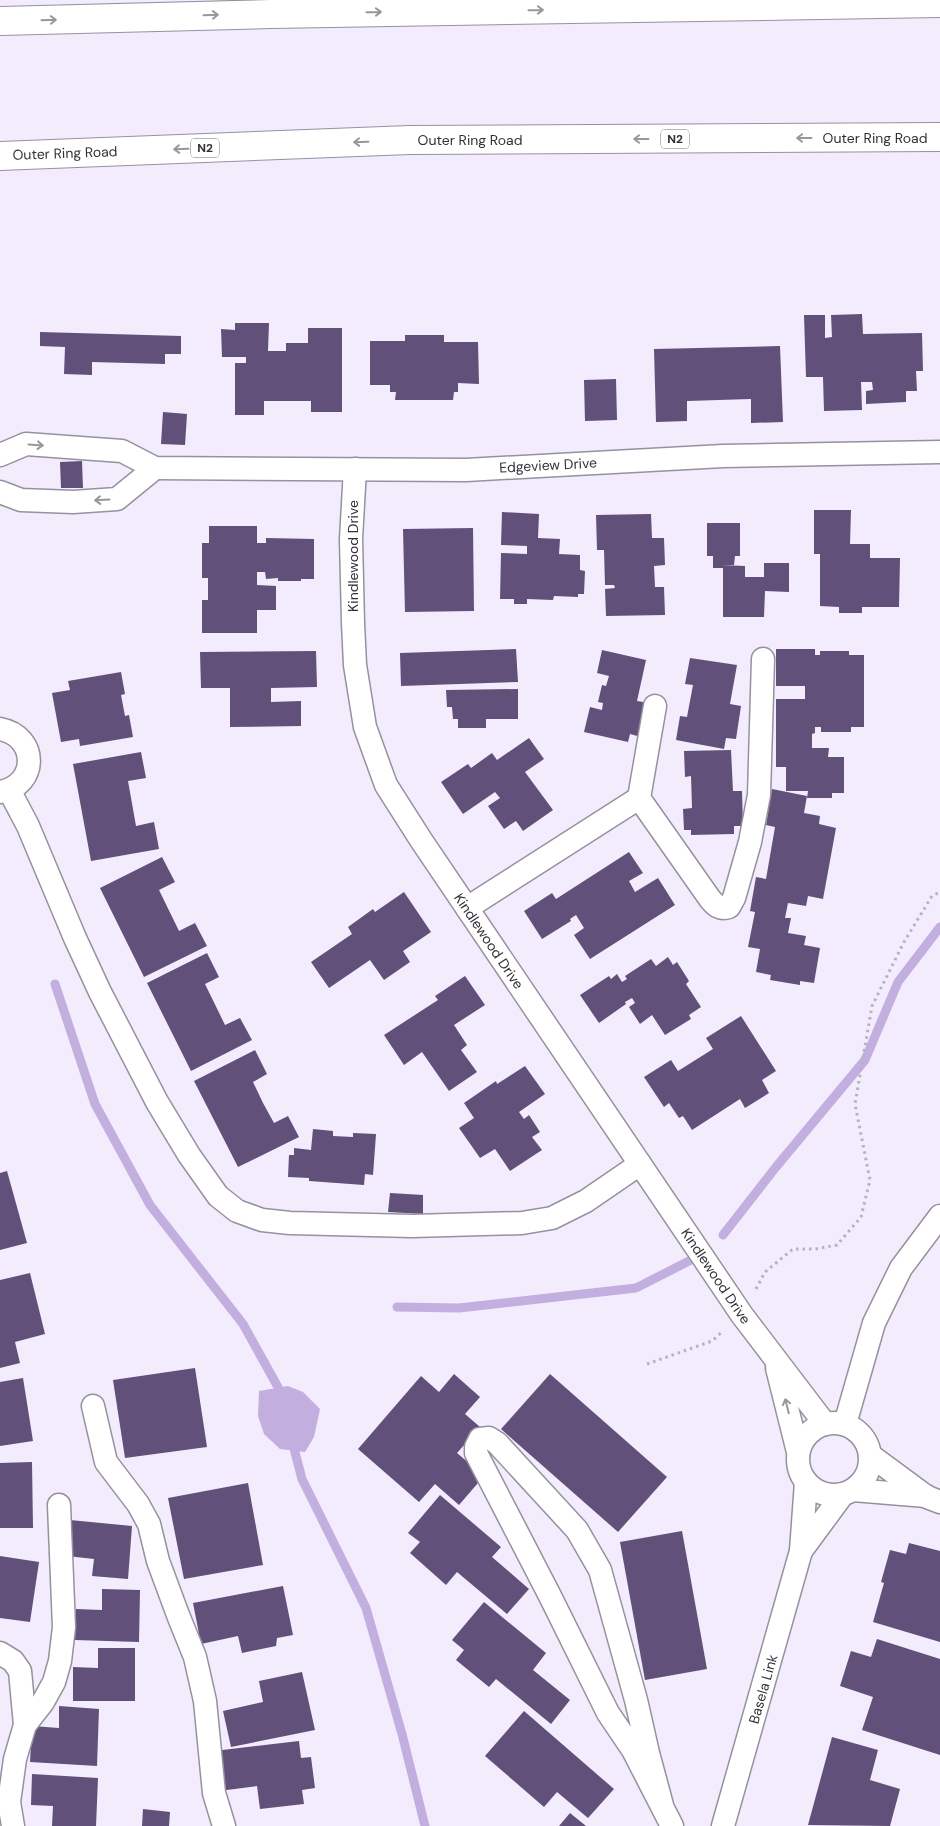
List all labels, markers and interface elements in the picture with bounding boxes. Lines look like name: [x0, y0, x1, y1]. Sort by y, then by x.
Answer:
one-way arrow: [528, 5, 544, 15]
one-way arrow: [365, 7, 381, 17]
one-way arrow: [203, 11, 219, 20]
one-way arrow: [40, 15, 56, 25]
street label: Outer Ring Road: [823, 129, 927, 147]
road number: N2: [661, 130, 689, 148]
street label: Outer Ring Road: [418, 131, 522, 149]
one-way arrow: [796, 133, 812, 143]
one-way arrow: [634, 134, 650, 144]
one-way arrow: [353, 137, 369, 146]
road number: N2: [191, 138, 219, 158]
street label: Outer Ring Road: [12, 142, 118, 164]
one-way arrow: [173, 144, 189, 153]
one-way arrow: [27, 440, 43, 449]
street label: Edgeview Drive: [499, 453, 597, 477]
one-way arrow: [94, 496, 110, 505]
street label: Kindlewood Drive: [344, 500, 362, 612]
street label: Kindlewood Drive: [450, 890, 528, 992]
street label: Kindlewood Drive: [677, 1225, 755, 1327]
one-way arrow: [781, 1398, 791, 1414]
street label: Basela Link: [745, 1652, 781, 1726]

